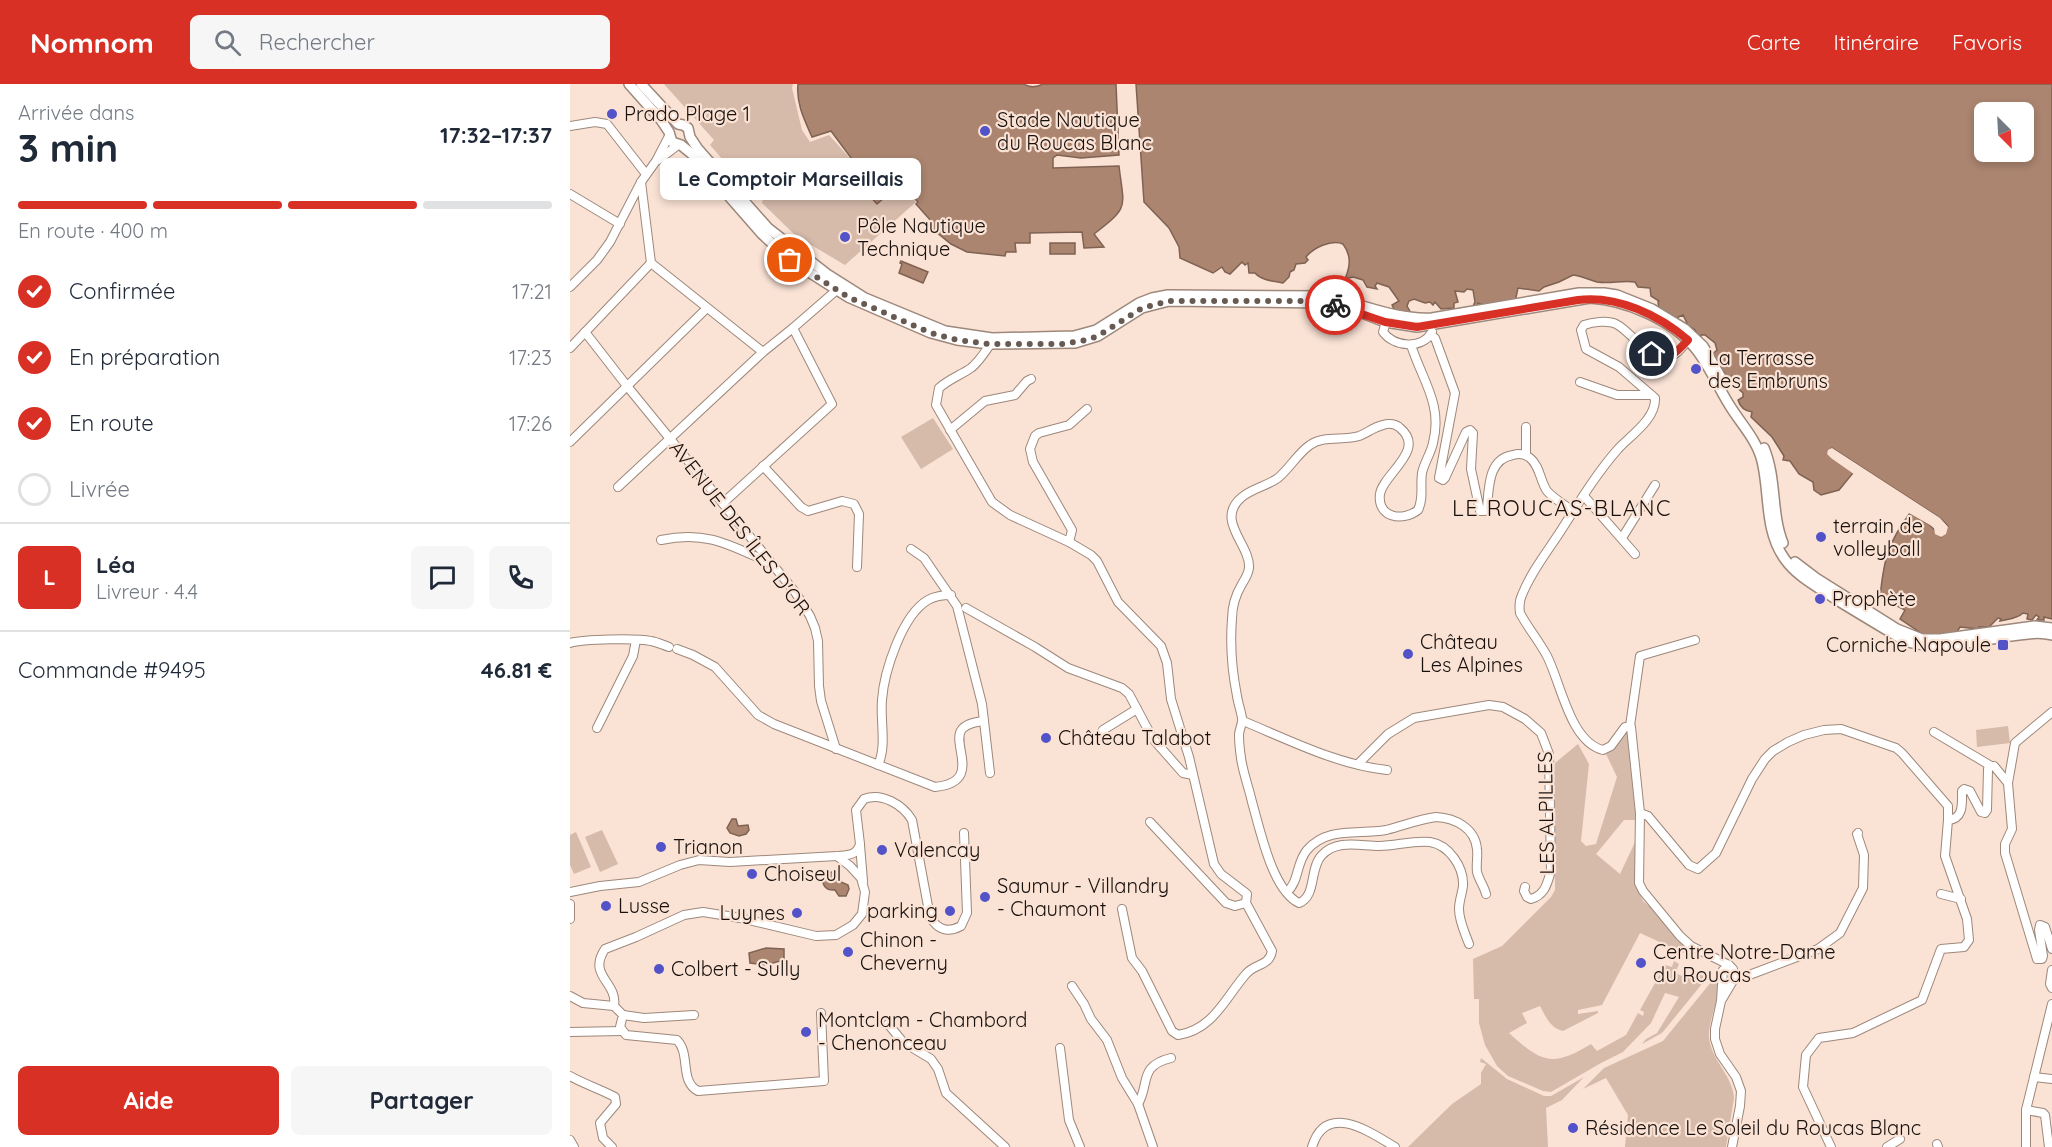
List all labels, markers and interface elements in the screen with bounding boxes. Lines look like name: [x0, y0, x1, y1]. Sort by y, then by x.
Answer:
search box: [190, 15, 610, 69]
text: Nomnom: [30, 25, 154, 60]
icon: search: [211, 26, 244, 59]
text: Rechercher: [259, 28, 375, 56]
text: Carte: [1747, 29, 1801, 55]
text: Itinéraire: [1834, 29, 1919, 55]
text: Favoris: [1952, 29, 2022, 55]
text: Arrivée dans: [18, 100, 134, 125]
place label: Prado Plage 1: [624, 101, 750, 126]
north arrow: [1974, 102, 2034, 162]
map controls: [1974, 102, 2034, 162]
marker: Prado Plage 1: [605, 107, 619, 121]
place label: Stade Nautique du Roucas Blanc: [997, 107, 1152, 155]
text: 17:32–17:37: [440, 121, 552, 149]
text: 3 min: [18, 123, 118, 172]
marker: Stade Nautique du Roucas Blanc: [978, 124, 992, 138]
callout: Le Comptoir Marseillais: [659, 158, 920, 200]
text: Le Comptoir Marseillais: [678, 166, 903, 191]
place label: Pôle Nautique Technique: [857, 213, 986, 261]
text: En route · 400 m: [18, 218, 168, 243]
marker: Pôle Nautique Technique: [838, 230, 852, 244]
pin: [764, 234, 815, 285]
icon: bag: [773, 243, 806, 276]
icon: check: [18, 275, 51, 308]
courier: [1305, 275, 1365, 335]
text: Confirmée: [69, 277, 175, 305]
text: 17:21: [512, 279, 552, 304]
icon: bike: [1319, 289, 1352, 322]
pin: [1626, 328, 1677, 379]
icon: home: [1635, 337, 1668, 370]
icon: check: [18, 341, 51, 374]
text: En préparation: [69, 343, 220, 371]
text: 17:23: [509, 345, 552, 370]
place label: La Terrasse des Embruns: [1708, 345, 1828, 393]
marker: La Terrasse des Embruns: [1689, 362, 1703, 376]
icon: check: [18, 407, 51, 440]
text: En route: [69, 409, 154, 437]
text: 17:26: [509, 411, 552, 436]
street label: AVENUE DES ÎLES D'OR: [665, 435, 816, 620]
text: Livrée: [69, 475, 130, 503]
district label: LE ROUCAS-BLANC: [1452, 494, 1672, 522]
place label: terrain de volleyball: [1833, 513, 1923, 561]
marker: terrain de volleyball: [1814, 530, 1828, 544]
button: chat: [411, 546, 474, 609]
button: phone: [489, 546, 552, 609]
text: Léa: [96, 551, 135, 579]
text: L: [43, 563, 56, 591]
text: Livreur · 4.4: [96, 579, 198, 604]
place label: Prophète: [1832, 586, 1916, 611]
marker: Prophète: [1813, 592, 1827, 606]
place label: Château Les Alpines: [1420, 629, 1523, 677]
place label: Corniche Napoule: [1826, 632, 1991, 657]
marker: Corniche Napoule: [1996, 638, 2010, 652]
marker: Château Les Alpines: [1401, 647, 1415, 661]
text: Commande #9495: [18, 656, 206, 684]
text: 46.81 €: [481, 656, 552, 684]
place label: Château Talabot: [1058, 725, 1211, 750]
marker: Château Talabot: [1039, 731, 1053, 745]
street label: LES ALPILLES: [1532, 751, 1559, 875]
place label: Trianon: [673, 834, 743, 859]
place label: Valencay: [894, 837, 980, 862]
marker: Trianon: [654, 840, 668, 854]
marker: Valencay: [875, 843, 889, 857]
place label: Choiseul: [764, 861, 841, 886]
marker: Choiseul: [745, 867, 759, 881]
place label: Saumur - Villandry - Chaumont: [997, 873, 1169, 921]
marker: Saumur - Villandry - Chaumont: [978, 890, 992, 904]
place label: Lusse: [618, 893, 670, 918]
place label: parking: [867, 898, 938, 923]
marker: Lusse: [599, 899, 613, 913]
place label: Luynes: [719, 900, 785, 925]
marker: parking: [943, 904, 957, 918]
marker: Luynes: [790, 906, 804, 920]
place label: Chinon - Cheverny: [860, 927, 948, 975]
place label: Centre Notre-Dame du Roucas: [1653, 939, 1836, 987]
marker: Chinon - Cheverny: [841, 945, 855, 959]
place label: Colbert - Sully: [671, 956, 800, 981]
marker: Centre Notre-Dame du Roucas: [1634, 956, 1648, 970]
marker: Colbert - Sully: [652, 962, 666, 976]
place label: Montclam - Chambord - Chenonceau: [818, 1007, 1027, 1055]
marker: Montclam - Chambord - Chenonceau: [799, 1025, 813, 1039]
button: Aide: [18, 1066, 279, 1135]
button: Partager: [291, 1066, 552, 1135]
place label: Résidence Le Soleil du Roucas Blanc: [1585, 1115, 1921, 1140]
marker: Résidence Le Soleil du Roucas Blanc: [1566, 1121, 1580, 1135]

